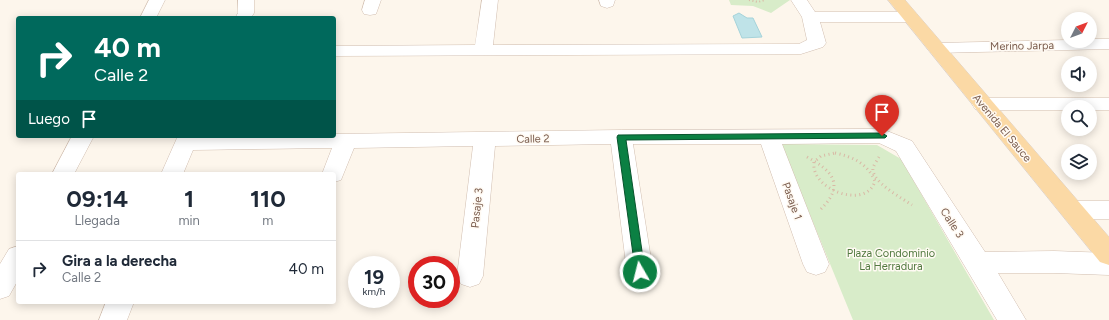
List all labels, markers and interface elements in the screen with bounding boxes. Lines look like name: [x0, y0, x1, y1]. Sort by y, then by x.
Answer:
north arrow: [1061, 12, 1097, 48]
map controls: [1061, 12, 1097, 180]
text: 40 m: [94, 30, 161, 64]
icon: right: [28, 32, 80, 84]
street label: Merino Jarpa: [990, 39, 1054, 53]
button: sound: [1061, 56, 1097, 92]
text: Calle 2: [94, 64, 148, 86]
street label: Avenida El Sauce: [970, 91, 1034, 165]
pin: [865, 95, 899, 136]
button: search: [1061, 100, 1097, 136]
icon: arrive: [871, 101, 893, 123]
icon: arrive: [78, 108, 100, 130]
text: Luego: [28, 110, 70, 128]
street label: Calle 2: [516, 132, 550, 146]
button: layers: [1061, 144, 1097, 180]
street label: Pasaje 1: [779, 181, 805, 221]
text: 09:14: [66, 184, 128, 213]
text: 1: [184, 184, 194, 213]
text: 110: [250, 184, 286, 213]
street label: Pasaje 3: [468, 187, 486, 229]
street label: Calle 3: [938, 206, 966, 240]
text: Llegada: [75, 213, 120, 228]
text: min: [178, 213, 200, 228]
text: m: [262, 213, 273, 228]
park label: Plaza Condominio La Herradura: [847, 247, 935, 273]
position arrow: [619, 251, 661, 293]
text: Gira a la derecha: [62, 252, 177, 270]
speed limit sign: 30: [408, 256, 460, 308]
icon: right: [28, 258, 50, 280]
text: 40 m: [289, 260, 324, 278]
text: 19: [364, 265, 384, 289]
text: Calle 2: [62, 270, 101, 285]
text: km/h: [363, 285, 385, 298]

